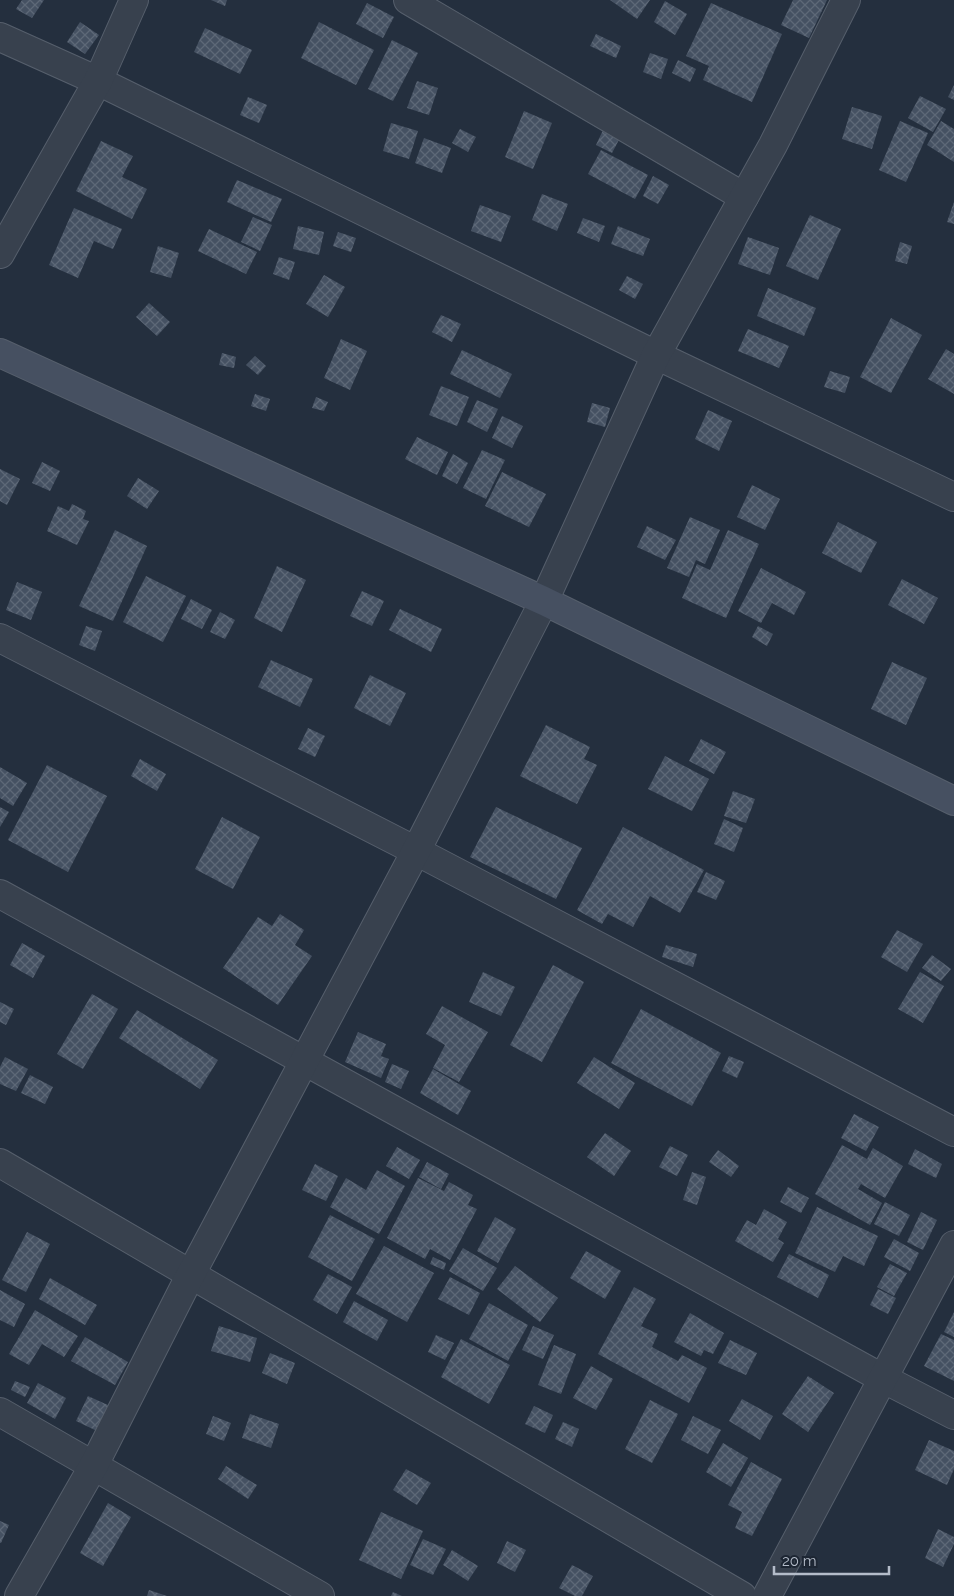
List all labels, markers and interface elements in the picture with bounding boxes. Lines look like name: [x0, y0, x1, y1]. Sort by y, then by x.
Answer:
scale bar: [774, 1544, 889, 1576]
text: 20 m: [782, 1552, 817, 1570]

